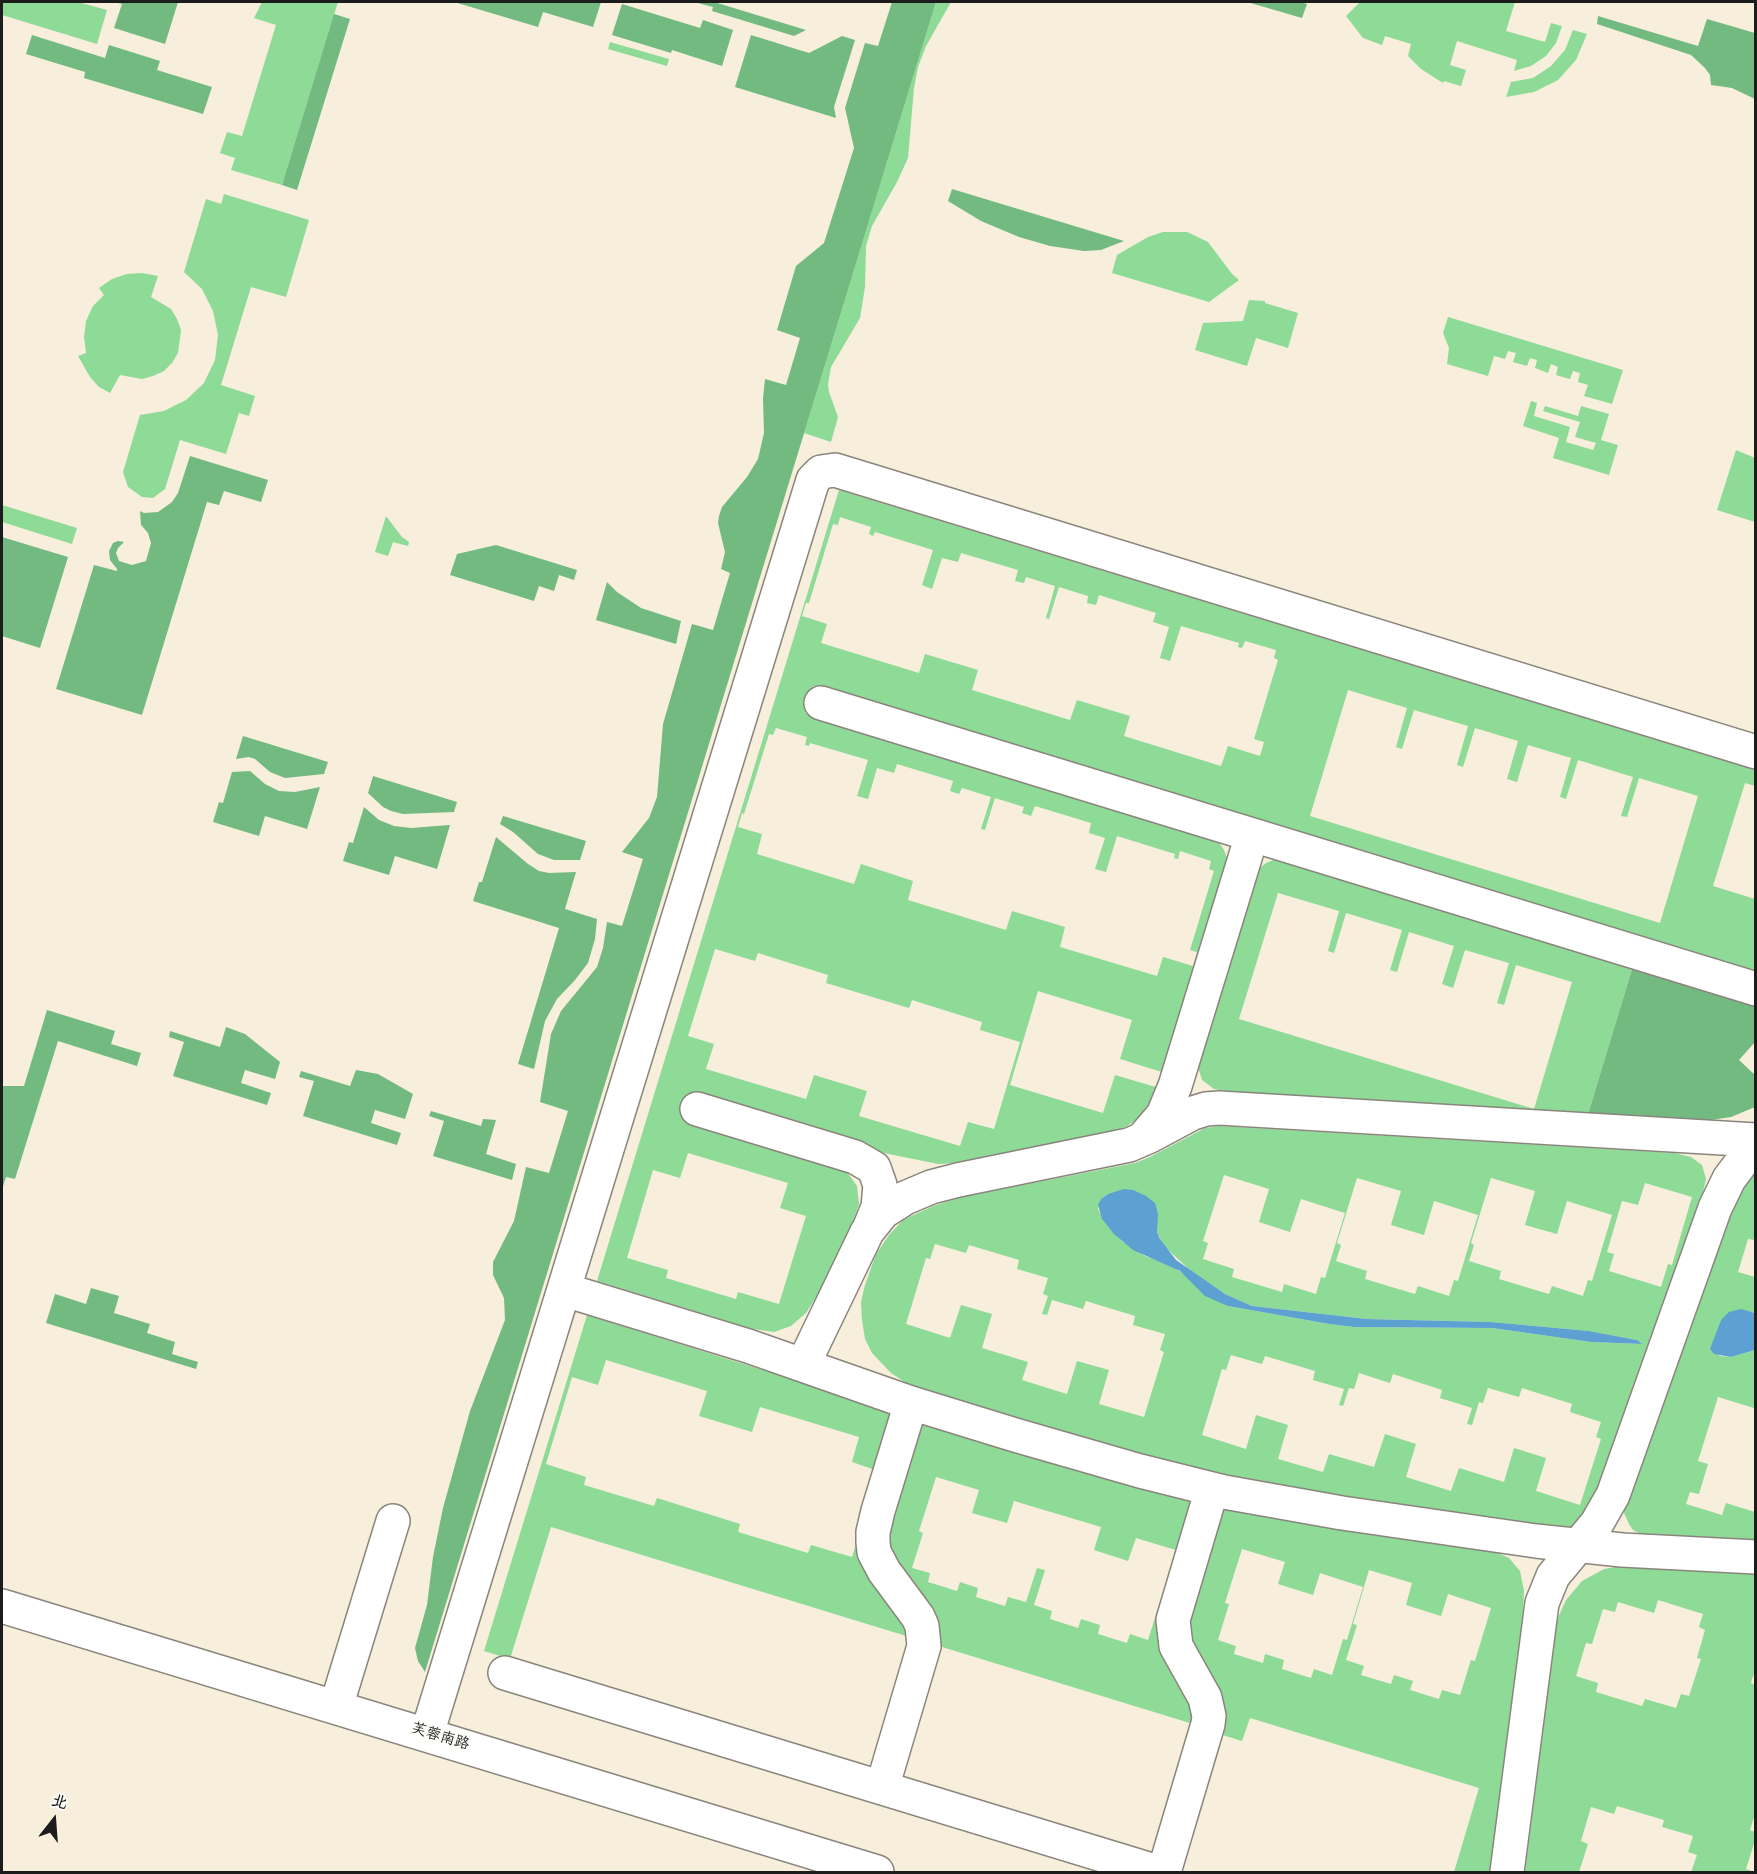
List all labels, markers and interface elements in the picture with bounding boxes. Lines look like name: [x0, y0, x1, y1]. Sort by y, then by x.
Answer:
street label: 芙蓉南路: [409, 1721, 471, 1755]
text: 北: [48, 1788, 71, 1817]
north arrow: [24, 1790, 84, 1850]

